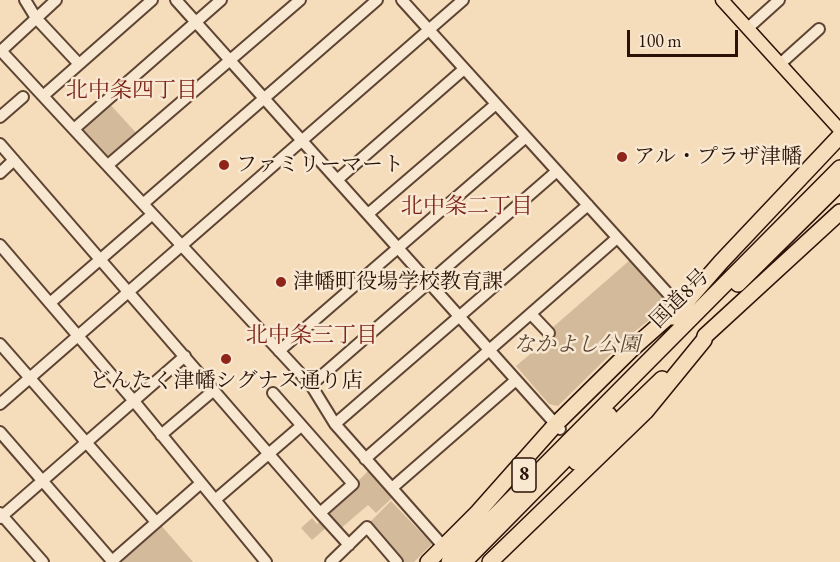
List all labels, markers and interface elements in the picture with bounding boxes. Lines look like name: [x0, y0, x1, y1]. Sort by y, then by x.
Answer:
scale bar: [630, 18, 741, 56]
text: 100 m: [638, 29, 682, 52]
district label: 北中条四丁目: [66, 78, 198, 104]
place label: アル・プラザ津幡: [634, 144, 802, 170]
marker: アル・プラザ津幡: [615, 150, 629, 164]
place label: ファミリーマート: [236, 152, 404, 178]
marker: ファミリーマート: [217, 158, 231, 172]
district label: 北中条二丁目: [401, 194, 533, 220]
street label: 国道8号: [645, 264, 715, 334]
place label: 津幡町役場学校教育課: [293, 269, 503, 295]
marker: 津幡町役場学校教育課: [274, 275, 288, 289]
district label: 北中条三丁目: [246, 323, 378, 349]
park label: なかよし公園: [514, 332, 640, 358]
marker: どんたく津幡シグナス通り店: [219, 352, 233, 366]
place label: どんたく津幡シグナス通り店: [90, 368, 362, 394]
road number: 8: [512, 458, 536, 492]

